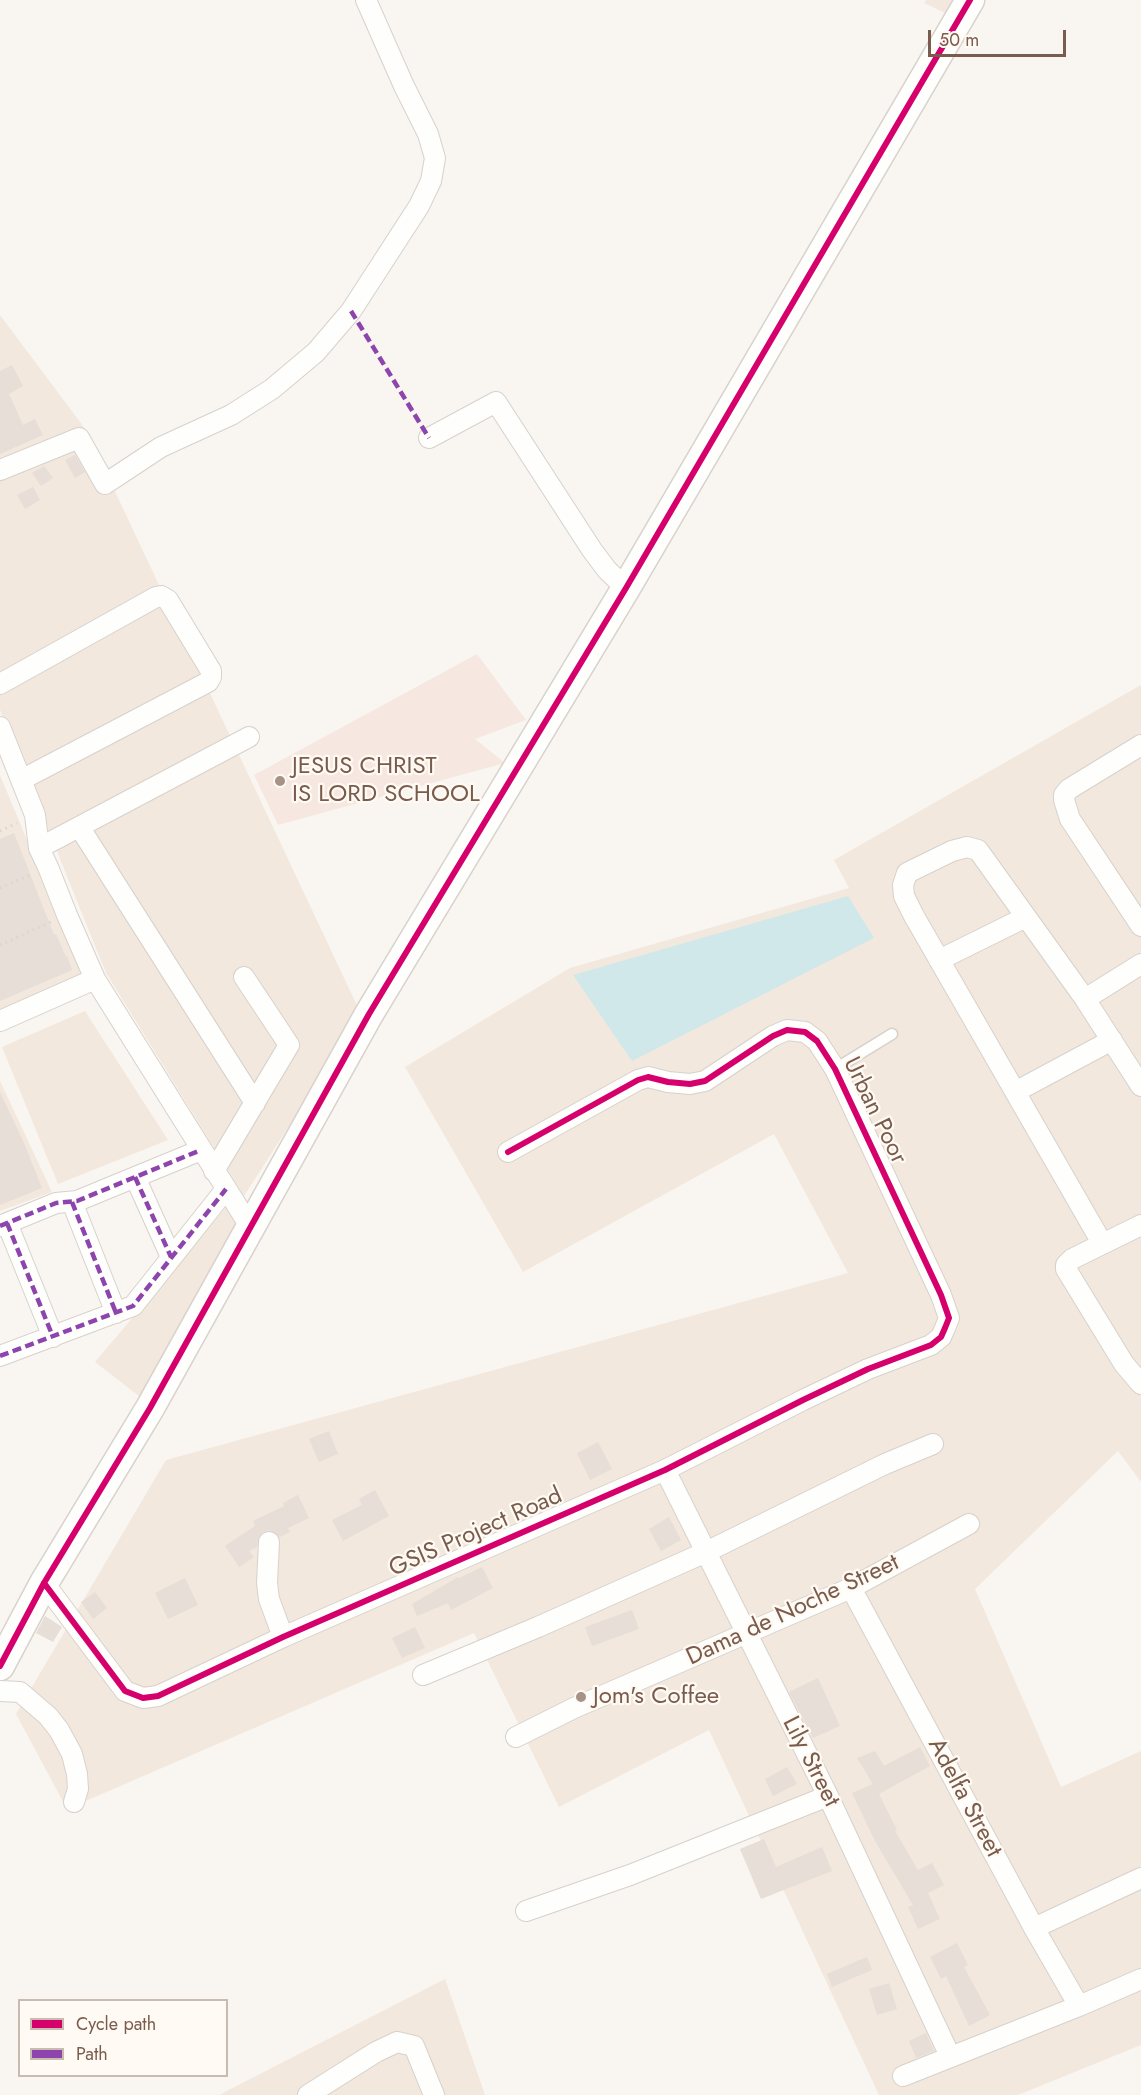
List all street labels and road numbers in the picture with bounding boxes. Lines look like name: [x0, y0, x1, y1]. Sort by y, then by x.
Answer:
street label: Urban Poor: [836, 1053, 912, 1169]
street label: GSIS Project Road: [385, 1482, 567, 1584]
street label: Dama de Noche Street: [682, 1549, 904, 1673]
street label: Lily Street: [775, 1712, 845, 1812]
street label: Adelfa Street: [921, 1734, 1007, 1862]

